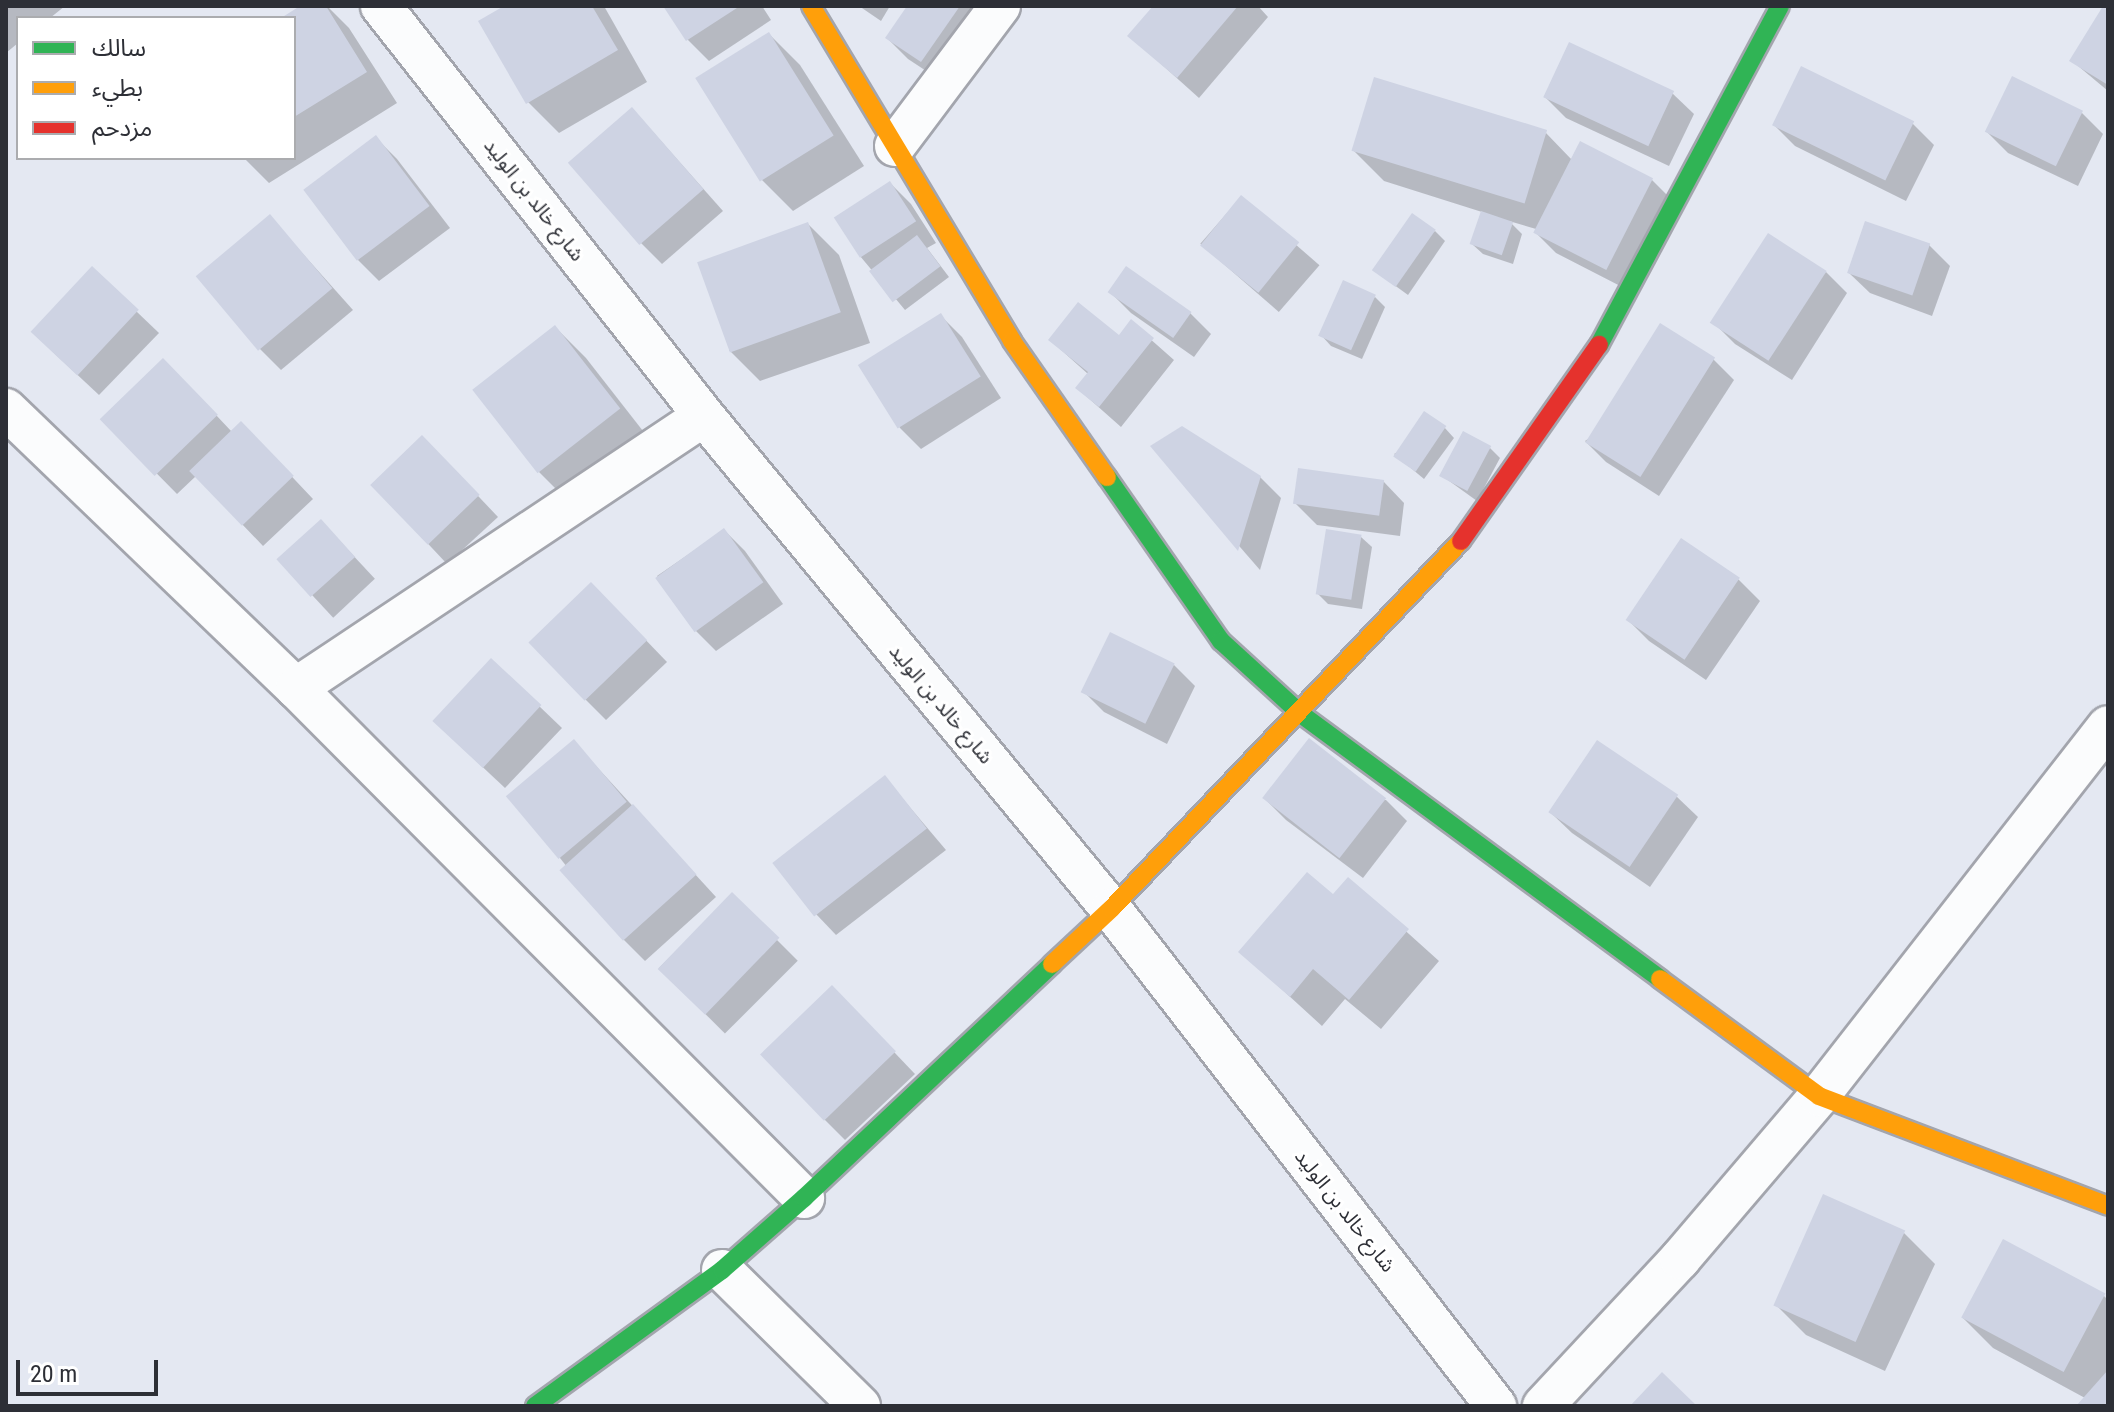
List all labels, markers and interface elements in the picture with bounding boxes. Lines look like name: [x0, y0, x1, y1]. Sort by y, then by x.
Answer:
legend: [16, 16, 296, 160]
text: سالك: [92, 34, 146, 62]
text: بطيء: [92, 74, 143, 102]
text: مزدحم: [92, 114, 152, 142]
street label: شارع خالد بن الوليد: [479, 134, 589, 266]
street label: شارع خالد بن الوليد: [884, 639, 998, 769]
street label: شارع خالد بن الوليد: [1290, 1145, 1400, 1277]
scale bar: [20, 1344, 162, 1394]
text: 20 m: [30, 1360, 77, 1388]

